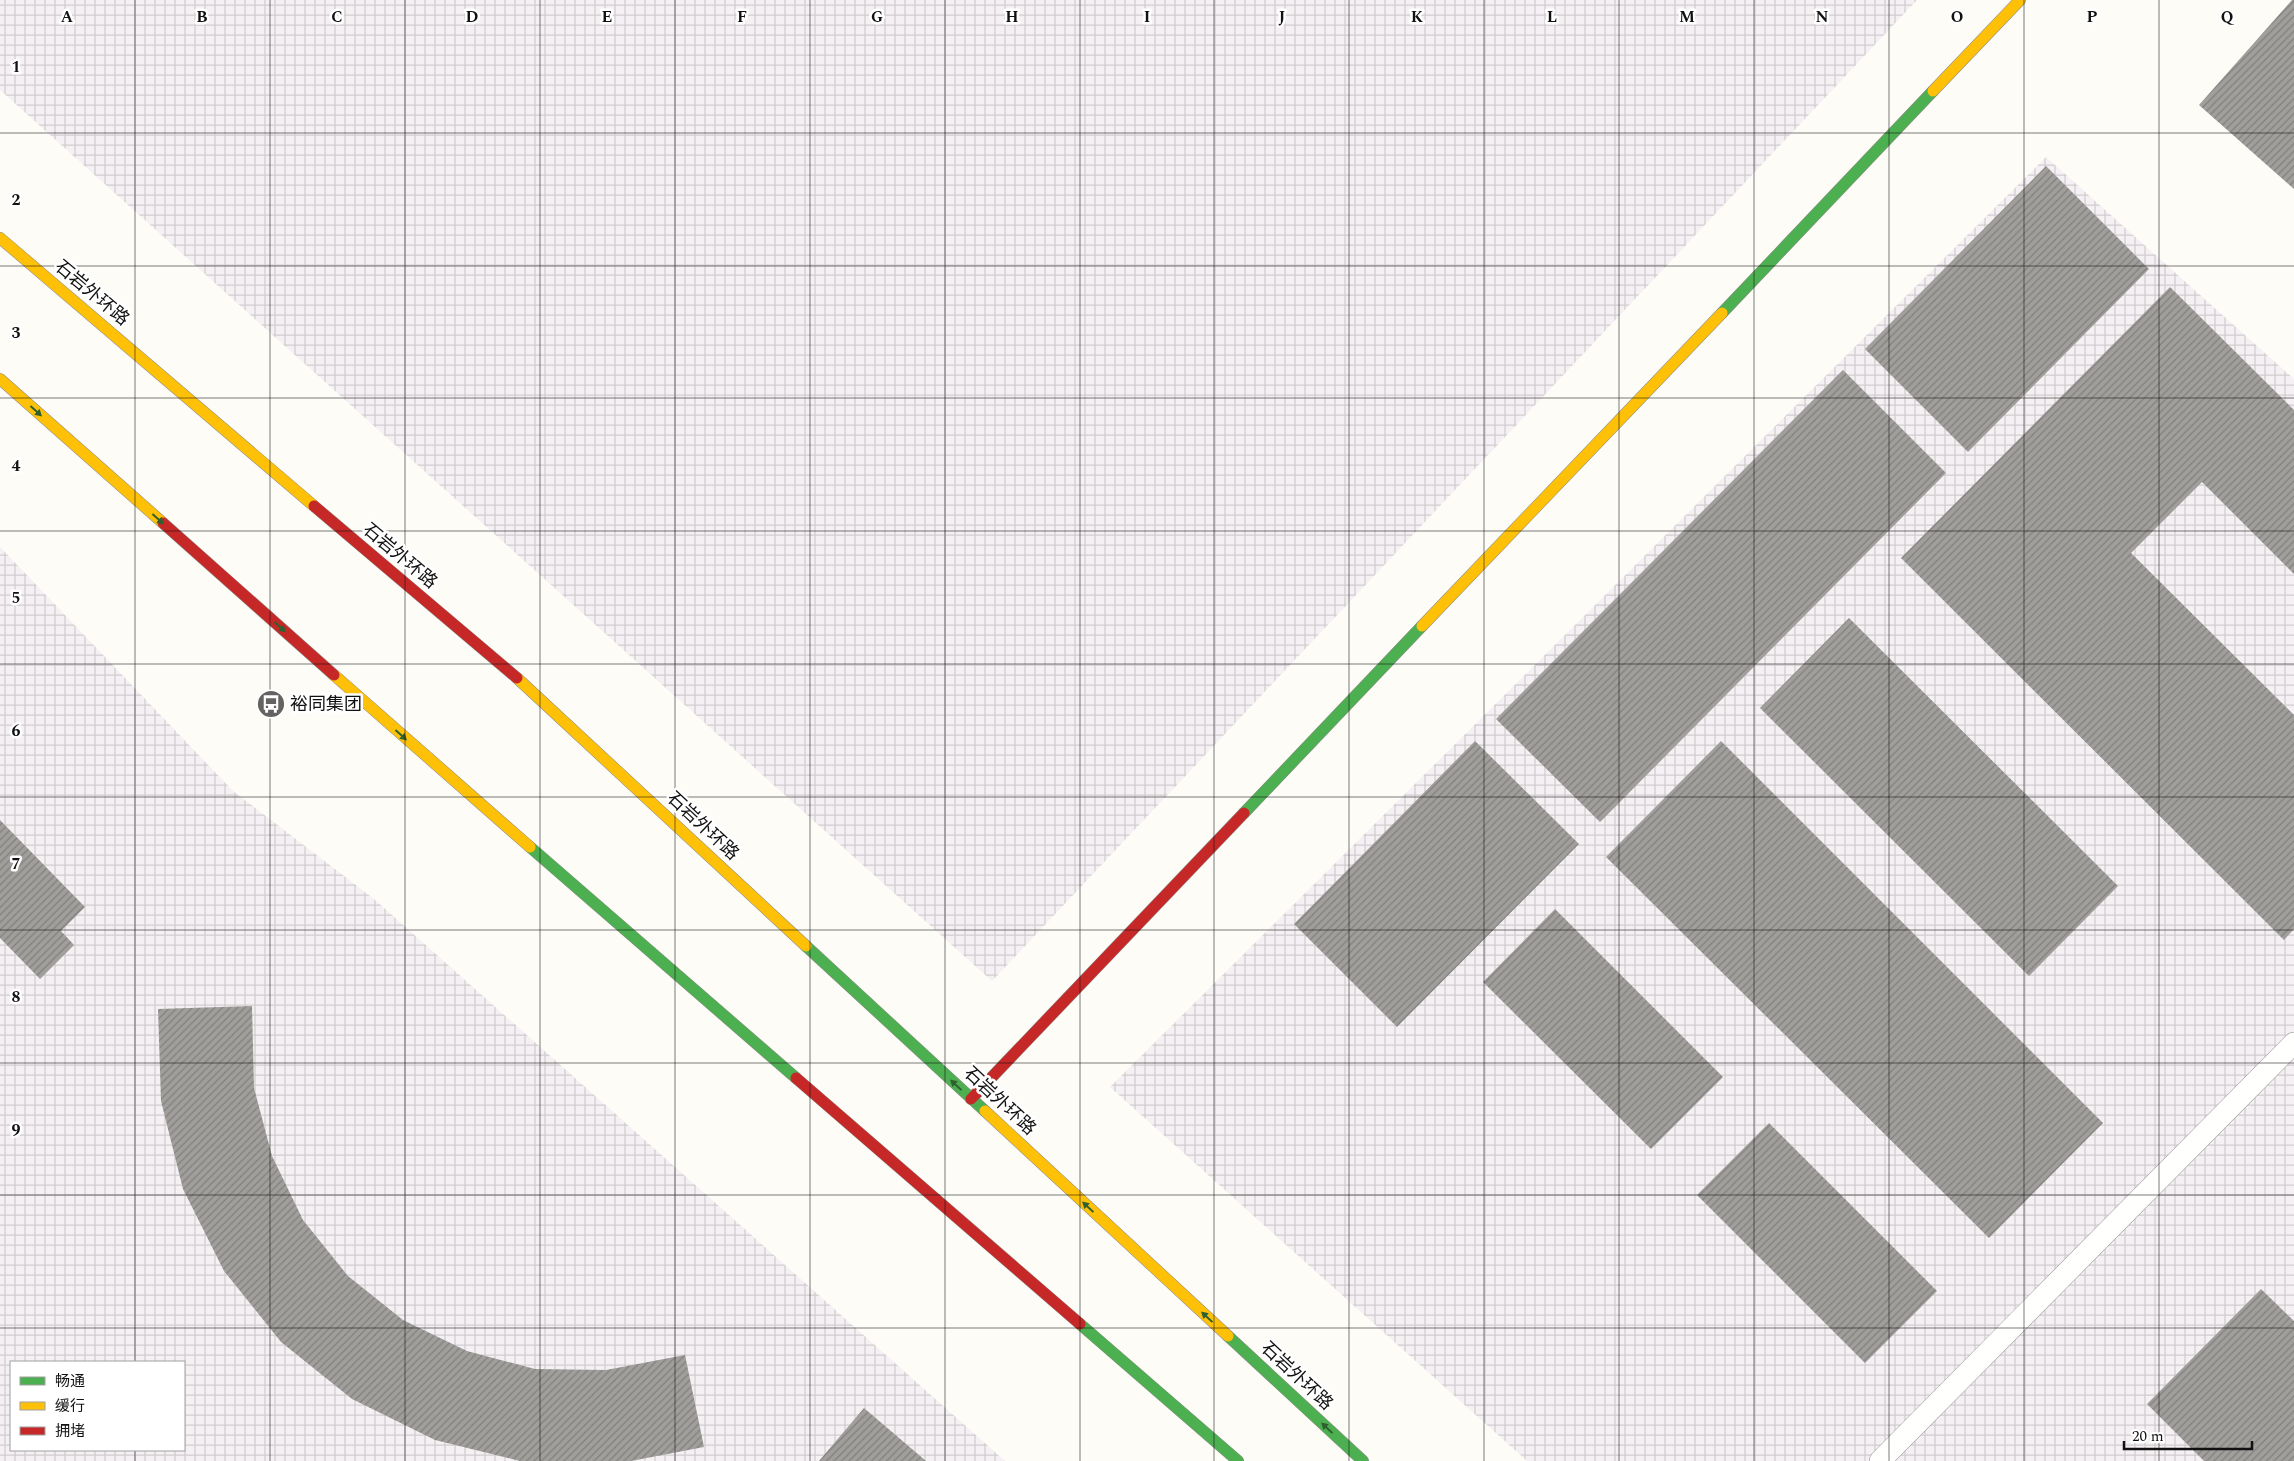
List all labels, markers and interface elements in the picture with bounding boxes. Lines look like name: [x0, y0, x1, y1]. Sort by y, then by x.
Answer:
text: A: [61, 5, 74, 29]
text: B: [196, 5, 208, 29]
text: C: [331, 5, 343, 29]
text: D: [466, 5, 479, 29]
text: E: [602, 5, 612, 29]
text: F: [737, 5, 747, 29]
text: G: [871, 5, 883, 29]
text: H: [1005, 5, 1019, 29]
text: I: [1144, 5, 1150, 29]
text: J: [1279, 5, 1286, 29]
text: K: [1411, 5, 1424, 29]
text: L: [1547, 5, 1557, 29]
text: M: [1679, 5, 1695, 29]
text: N: [1815, 5, 1829, 29]
text: O: [1951, 5, 1963, 29]
text: P: [2087, 5, 2098, 29]
text: Q: [2221, 5, 2234, 29]
text: 1: [12, 55, 20, 79]
text: 2: [12, 188, 21, 212]
street label: 石岩外环路: [49, 254, 135, 332]
text: 3: [12, 321, 21, 345]
one-way arrow: [30, 406, 43, 417]
text: 4: [12, 454, 21, 478]
one-way arrow: [152, 513, 164, 524]
street label: 石岩外环路: [357, 517, 443, 595]
text: 5: [12, 586, 20, 610]
one-way arrow: [273, 621, 285, 633]
bus stop icon: 裕同集团: [256, 689, 286, 719]
place label: 裕同集团: [290, 691, 362, 718]
text: 6: [12, 719, 21, 743]
one-way arrow: [395, 729, 407, 741]
street label: 石岩外环路: [661, 785, 745, 867]
text: 7: [12, 852, 21, 876]
text: 8: [12, 985, 21, 1009]
street label: 石岩外环路: [958, 1060, 1042, 1142]
one-way arrow: [951, 1079, 963, 1091]
text: 9: [12, 1118, 21, 1142]
one-way arrow: [1083, 1201, 1095, 1213]
one-way arrow: [1201, 1312, 1214, 1323]
street label: 石岩外环路: [1255, 1335, 1339, 1417]
legend: [10, 1361, 185, 1451]
text: 畅通: [55, 1370, 85, 1393]
text: 缓行: [55, 1395, 85, 1418]
scale bar: [2124, 1418, 2252, 1450]
text: 拥堵: [55, 1420, 85, 1443]
one-way arrow: [1321, 1422, 1333, 1434]
text: 20 m: [2132, 1425, 2164, 1448]

